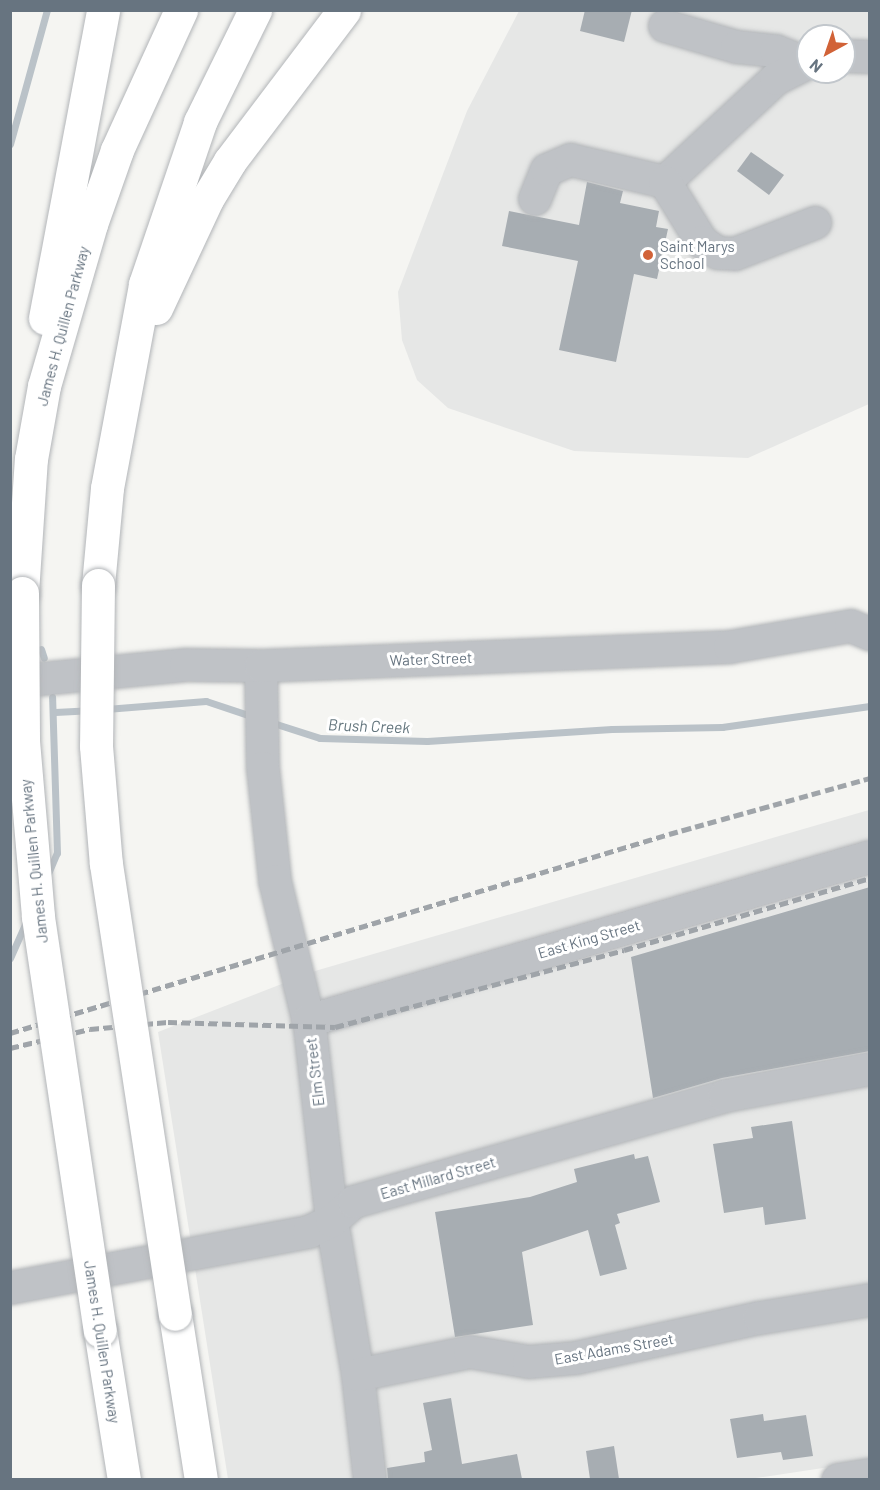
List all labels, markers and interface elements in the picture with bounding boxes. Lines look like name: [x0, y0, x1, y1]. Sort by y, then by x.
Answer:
north arrow: [796, 24, 856, 84]
text: N: [805, 56, 826, 77]
place label: Saint Marys School: [660, 237, 735, 272]
street label: James H. Quillen Parkway: [33, 244, 93, 408]
marker: Saint Marys School: [641, 248, 655, 262]
street label: Water Street: [389, 649, 473, 669]
water label: Brush Creek: [328, 715, 410, 737]
street label: James H. Quillen Parkway: [16, 778, 52, 944]
street label: East King Street: [536, 916, 642, 962]
street label: Elm Street: [302, 1037, 328, 1107]
street label: East Millard Street: [378, 1153, 498, 1203]
street label: James H. Quillen Parkway: [80, 1259, 124, 1425]
street label: East Adams Street: [553, 1330, 675, 1368]

